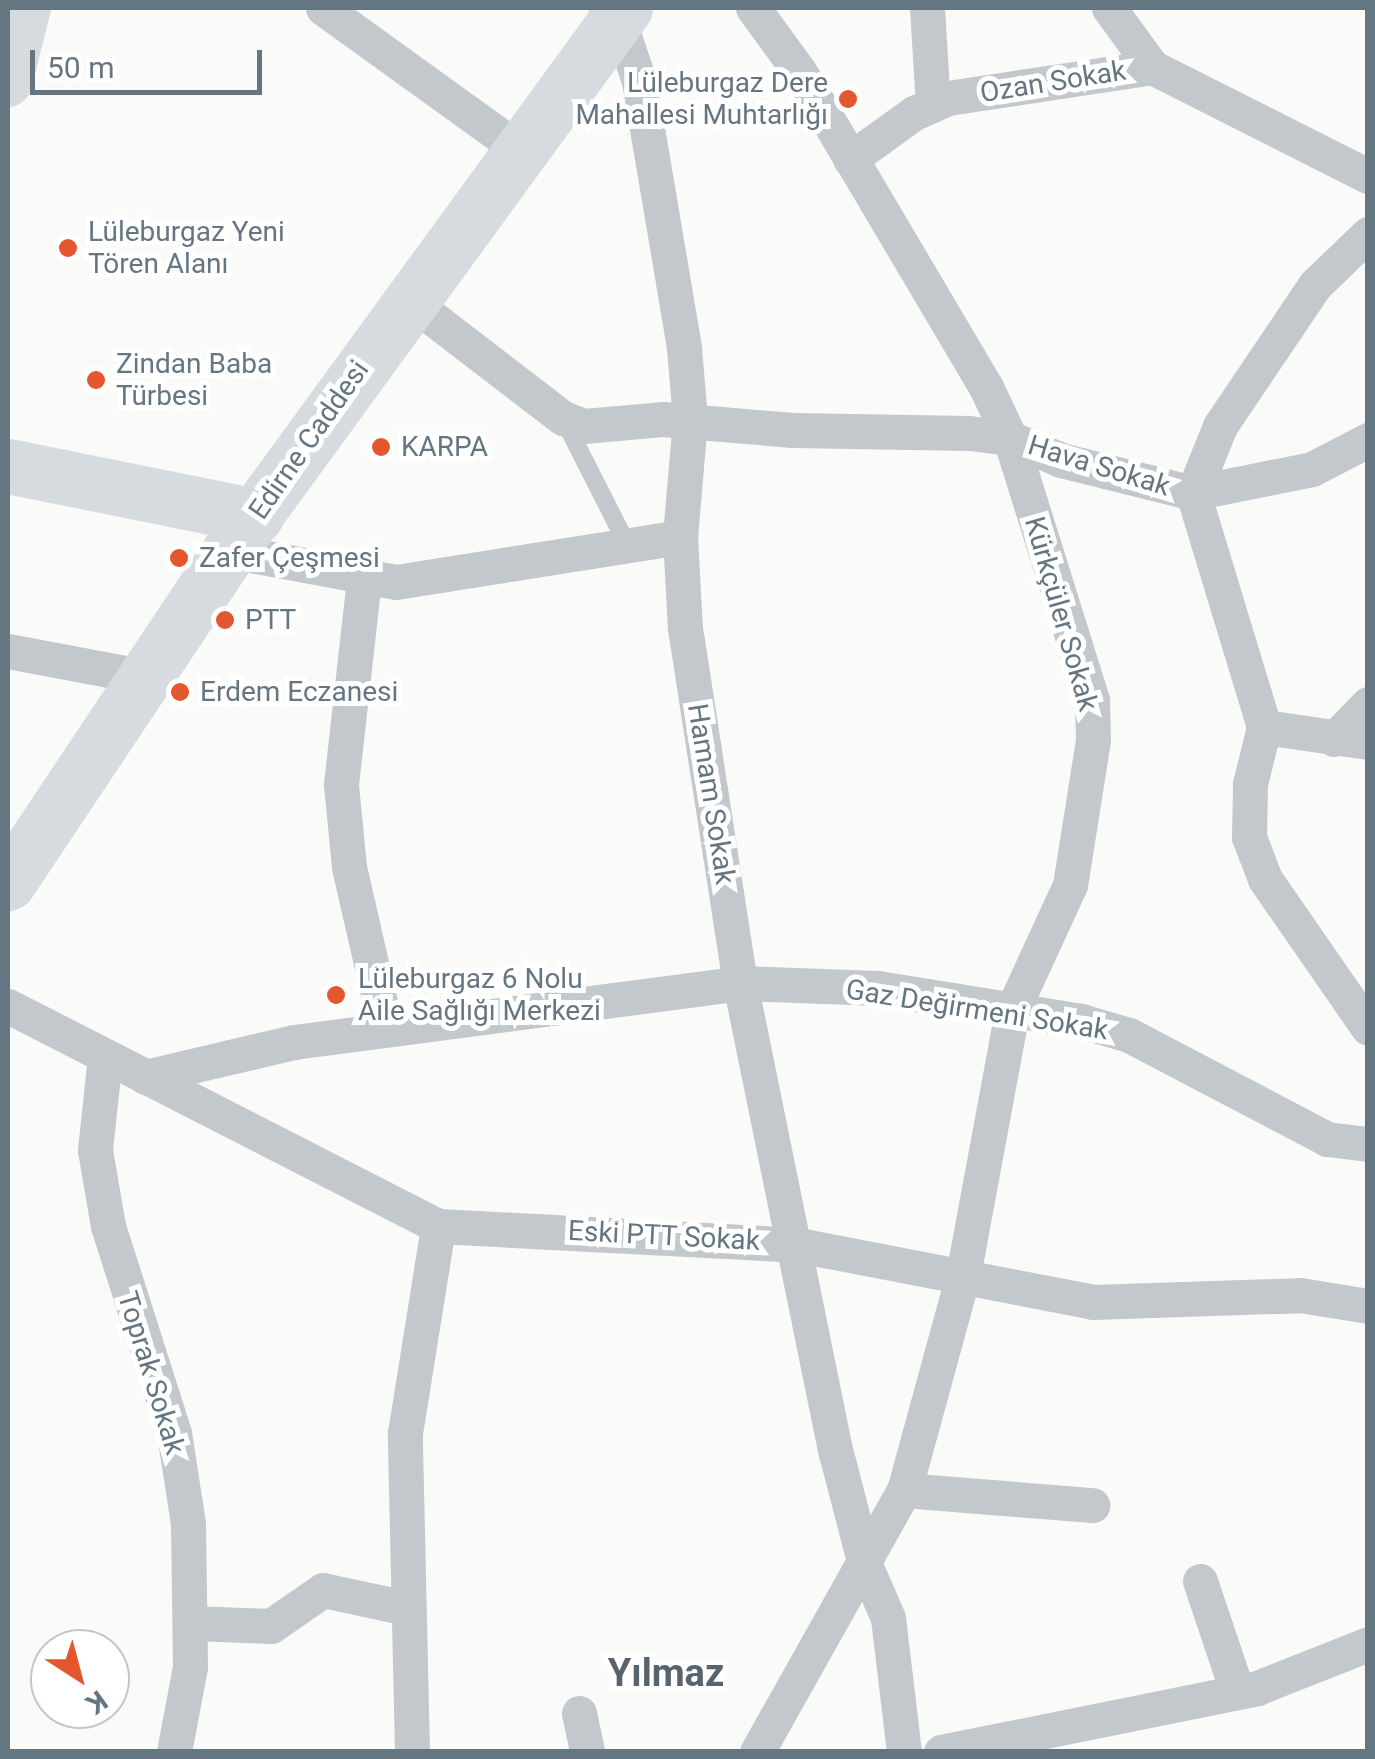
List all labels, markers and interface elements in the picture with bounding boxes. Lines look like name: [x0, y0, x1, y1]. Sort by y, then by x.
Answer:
scale bar: [35, 30, 268, 92]
text: 50 m: [47, 50, 114, 85]
street label: Ozan Sokak: [978, 54, 1128, 110]
place label: Lüleburgaz Dere Mahallesi Muhtarlığı: [575, 66, 828, 132]
marker: Lüleburgaz Dere Mahallesi Muhtarlığı: [837, 88, 859, 110]
place label: Lüleburgaz Yeni Tören Alanı: [88, 215, 285, 281]
marker: Lüleburgaz Yeni Tören Alanı: [57, 237, 79, 259]
place label: Zindan Baba Türbesi: [116, 347, 272, 413]
street label: Edirne Caddesi: [242, 354, 376, 526]
marker: Zindan Baba Türbesi: [85, 369, 107, 391]
street label: Hava Sokak: [1024, 428, 1174, 504]
place label: KARPA: [401, 430, 488, 464]
marker: KARPA: [370, 436, 392, 458]
street label: Kürkçüler Sokak: [1017, 513, 1105, 715]
place label: Zafer Çeşmesi: [199, 541, 380, 575]
marker: Zafer Çeşmesi: [168, 547, 190, 569]
place label: PTT: [245, 603, 296, 637]
marker: PTT: [214, 609, 236, 631]
place label: Erdem Eczanesi: [200, 675, 398, 709]
marker: Erdem Eczanesi: [169, 681, 191, 703]
street label: Hamam Sokak: [680, 701, 742, 887]
place label: Lüleburgaz 6 Nolu Aile Sağlığı Merkezi: [358, 962, 601, 1028]
street label: Gaz Değirmeni Sokak: [843, 973, 1111, 1047]
marker: Lüleburgaz 6 Nolu Aile Sağlığı Merkezi: [323, 982, 349, 1008]
street label: Eski PTT Sokak: [567, 1214, 761, 1258]
street label: Toprak Sokak: [110, 1287, 192, 1459]
north arrow: [30, 1629, 130, 1729]
district label: Yılmaz: [608, 1651, 724, 1697]
text: K: [80, 1683, 114, 1721]

